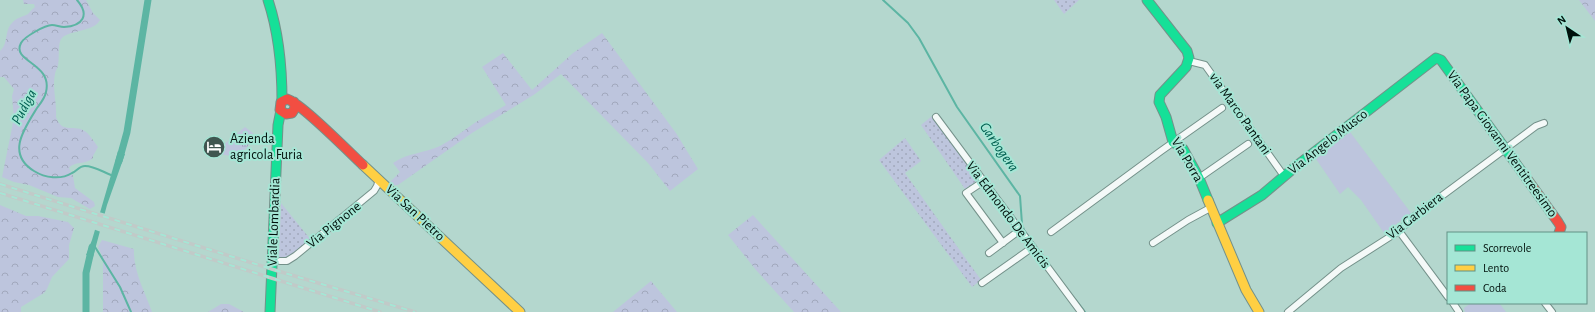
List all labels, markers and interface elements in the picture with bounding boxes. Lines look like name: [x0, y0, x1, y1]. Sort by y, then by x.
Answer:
north arrow: [1547, 8, 1587, 48]
text: N: [1555, 14, 1568, 27]
street label: Via Papa Giovanni Ventitreesimo: [1444, 68, 1560, 220]
street label: via Marco Pantani: [1207, 71, 1273, 157]
water label: Pudiga: [9, 87, 39, 127]
street label: Via Angelo Musco: [1286, 107, 1370, 177]
water label: Garbogera: [977, 120, 1021, 174]
place label: Azienda agricola Furia: [230, 132, 303, 162]
hotel icon: Azienda agricola Furia: [201, 134, 227, 160]
street label: Via Porra: [1168, 135, 1206, 185]
street label: Via Edmondo De Amicis: [963, 159, 1053, 271]
street label: Viale Lombardia: [265, 177, 283, 267]
street label: Via San Pietro: [383, 182, 447, 244]
street label: Via Garbiera: [1384, 190, 1446, 242]
street label: Via Pignone: [304, 199, 364, 251]
legend: [1447, 232, 1587, 304]
text: Scorrevole: [1483, 242, 1531, 254]
text: Lento: [1483, 262, 1509, 274]
text: Coda: [1483, 282, 1507, 294]

